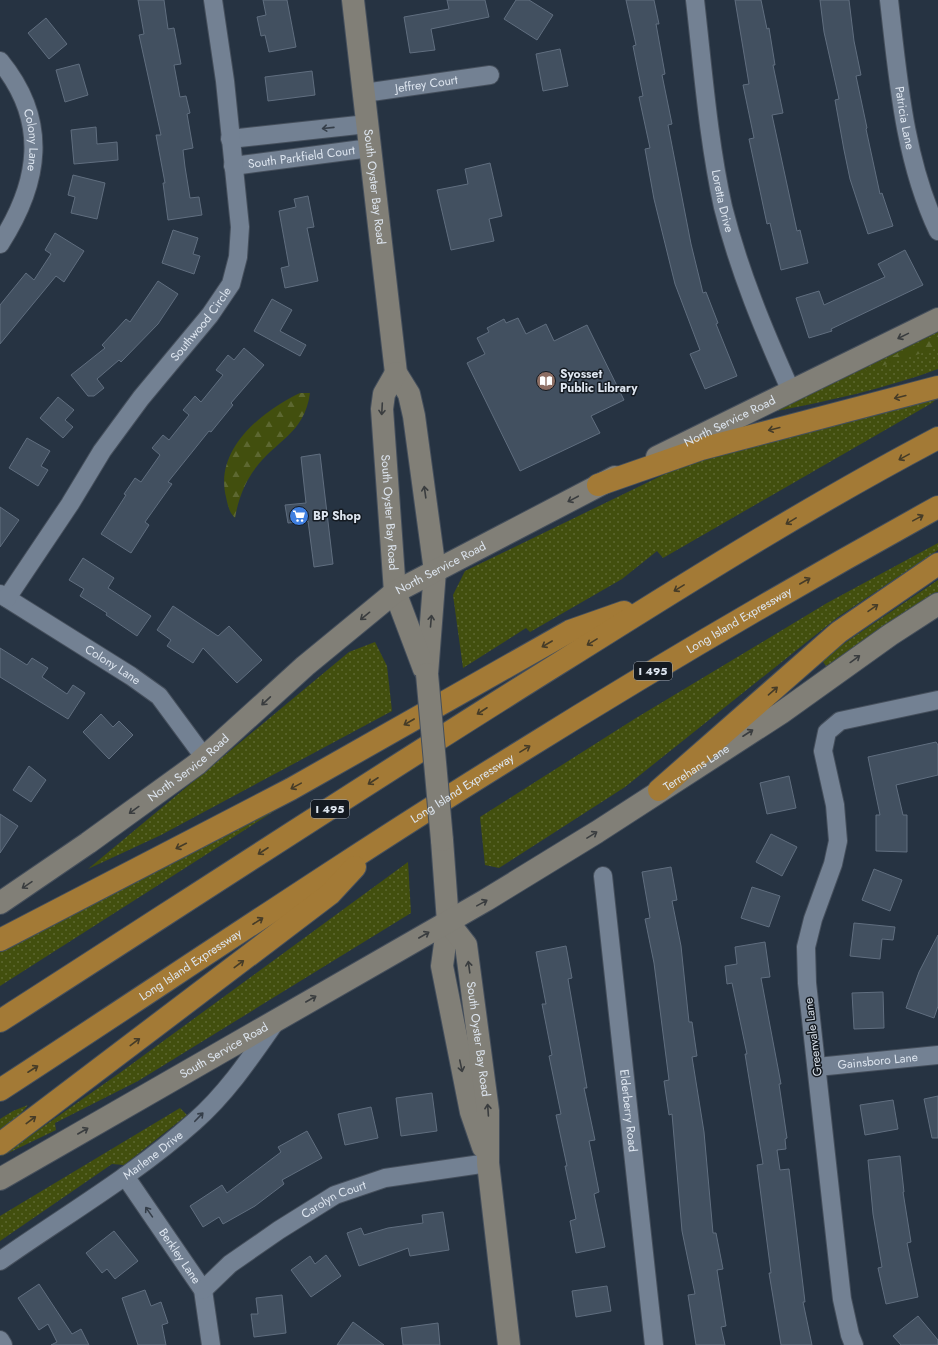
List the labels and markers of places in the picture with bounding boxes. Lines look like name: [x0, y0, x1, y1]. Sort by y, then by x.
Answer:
place label: Syosset Public Library: [560, 365, 638, 397]
library icon: Syosset Public Library: [535, 370, 557, 392]
supermarket icon: BP Shop: [288, 505, 310, 527]
place label: BP Shop: [313, 507, 361, 525]

